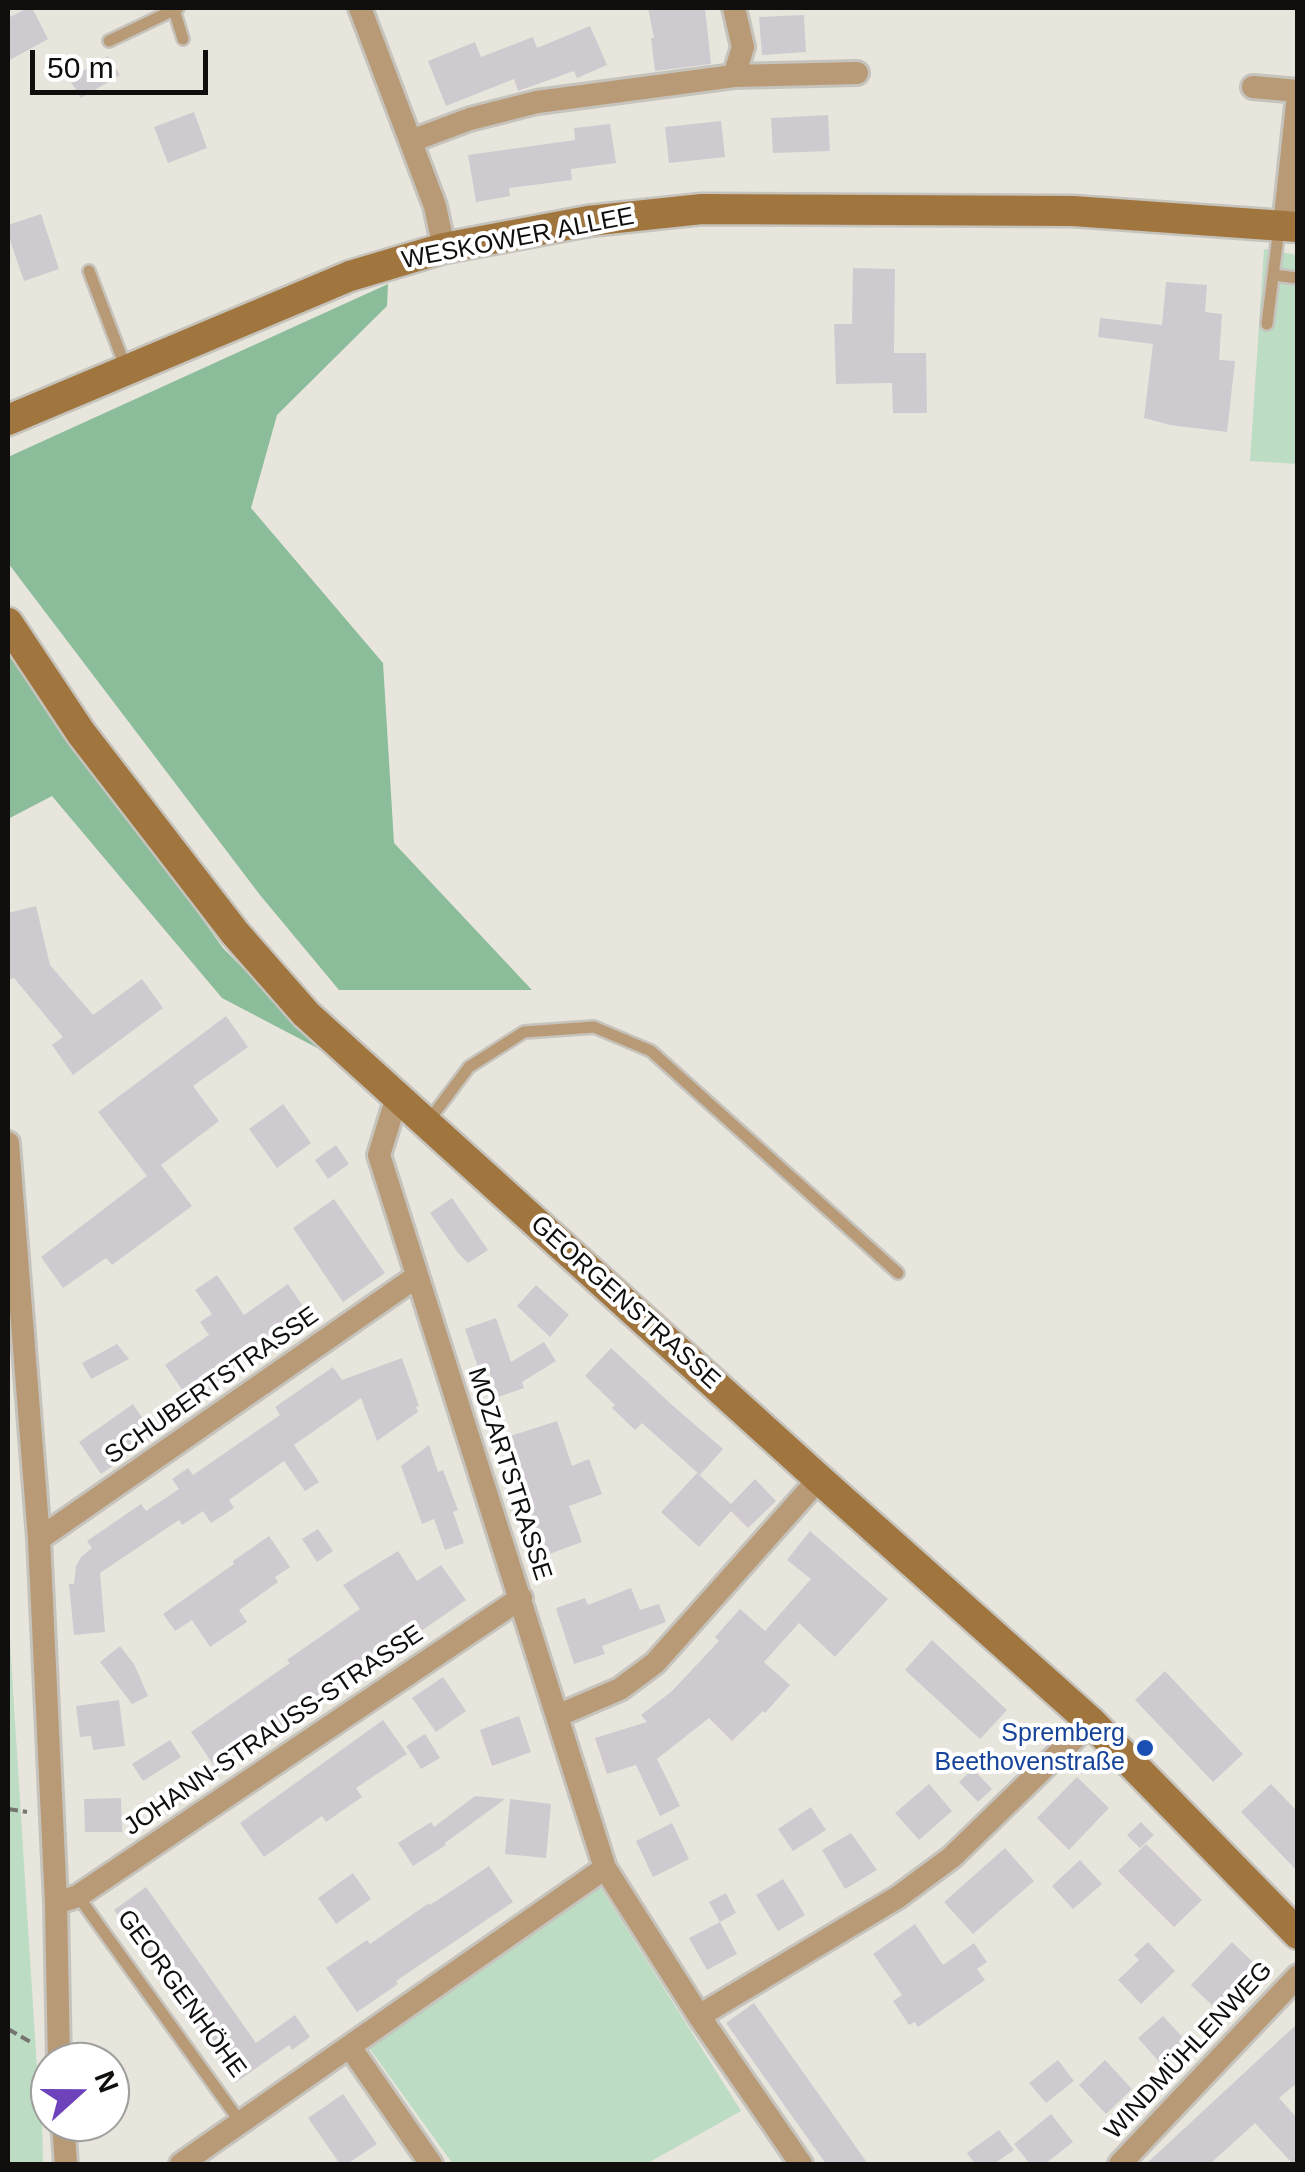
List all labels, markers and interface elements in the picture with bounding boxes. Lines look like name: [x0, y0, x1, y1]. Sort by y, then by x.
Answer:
scale bar: [35, 30, 212, 92]
text: 50 m: [47, 51, 114, 84]
street label: WESKOWER ALLEE: [399, 202, 637, 276]
street label: GEORGENSTRASSE: [524, 1210, 726, 1396]
street label: SCHUBERTSTRASSE: [99, 1301, 325, 1471]
street label: MOZARTSTRASSE: [460, 1364, 558, 1584]
street label: JOHANN-STRAUSS-STRASSE: [119, 1620, 429, 1842]
place label: Spremberg Beethovenstraße: [935, 1719, 1125, 1778]
marker: Spremberg Beethovenstraße: [1134, 1737, 1156, 1759]
street label: GEORGENHÖHE: [110, 1904, 252, 2084]
street label: WINDMÜHLENWEG: [1099, 1956, 1279, 2146]
north arrow: [30, 2042, 130, 2142]
text: N: [89, 2067, 125, 2097]

